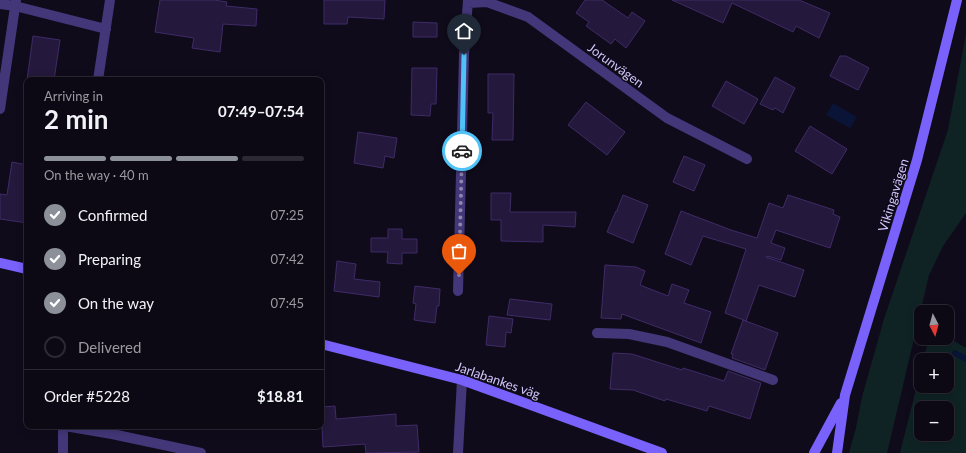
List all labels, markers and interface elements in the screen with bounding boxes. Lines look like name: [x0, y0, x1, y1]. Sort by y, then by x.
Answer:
pin: [447, 14, 481, 55]
icon: home: [453, 20, 475, 42]
street label: Jorunvägen: [585, 39, 647, 91]
text: Arriving in: [44, 88, 103, 104]
text: 07:49–07:54: [218, 102, 304, 120]
text: 2 min: [44, 103, 108, 135]
courier: [442, 131, 482, 171]
icon: car: [451, 140, 473, 162]
street label: Vikingavägen: [874, 156, 912, 234]
text: On the way · 40 m: [44, 167, 149, 183]
icon: check: [44, 204, 66, 226]
text: Confirmed: [78, 206, 147, 224]
text: 07:25: [271, 207, 304, 223]
pin: [442, 234, 476, 275]
icon: bag: [448, 240, 470, 262]
icon: check: [44, 248, 66, 270]
text: Preparing: [78, 250, 141, 268]
text: 07:42: [271, 251, 304, 267]
icon: check: [44, 292, 66, 314]
text: On the way: [78, 294, 154, 312]
text: 07:45: [271, 295, 304, 311]
north arrow: [914, 305, 954, 345]
map controls: [914, 305, 954, 441]
text: Delivered: [78, 338, 141, 356]
button: +: [914, 353, 954, 393]
street label: Jarlabankes väg: [454, 358, 543, 402]
text: Order #5228: [44, 387, 130, 405]
text: $18.81: [257, 387, 304, 405]
button: −: [914, 401, 954, 441]

